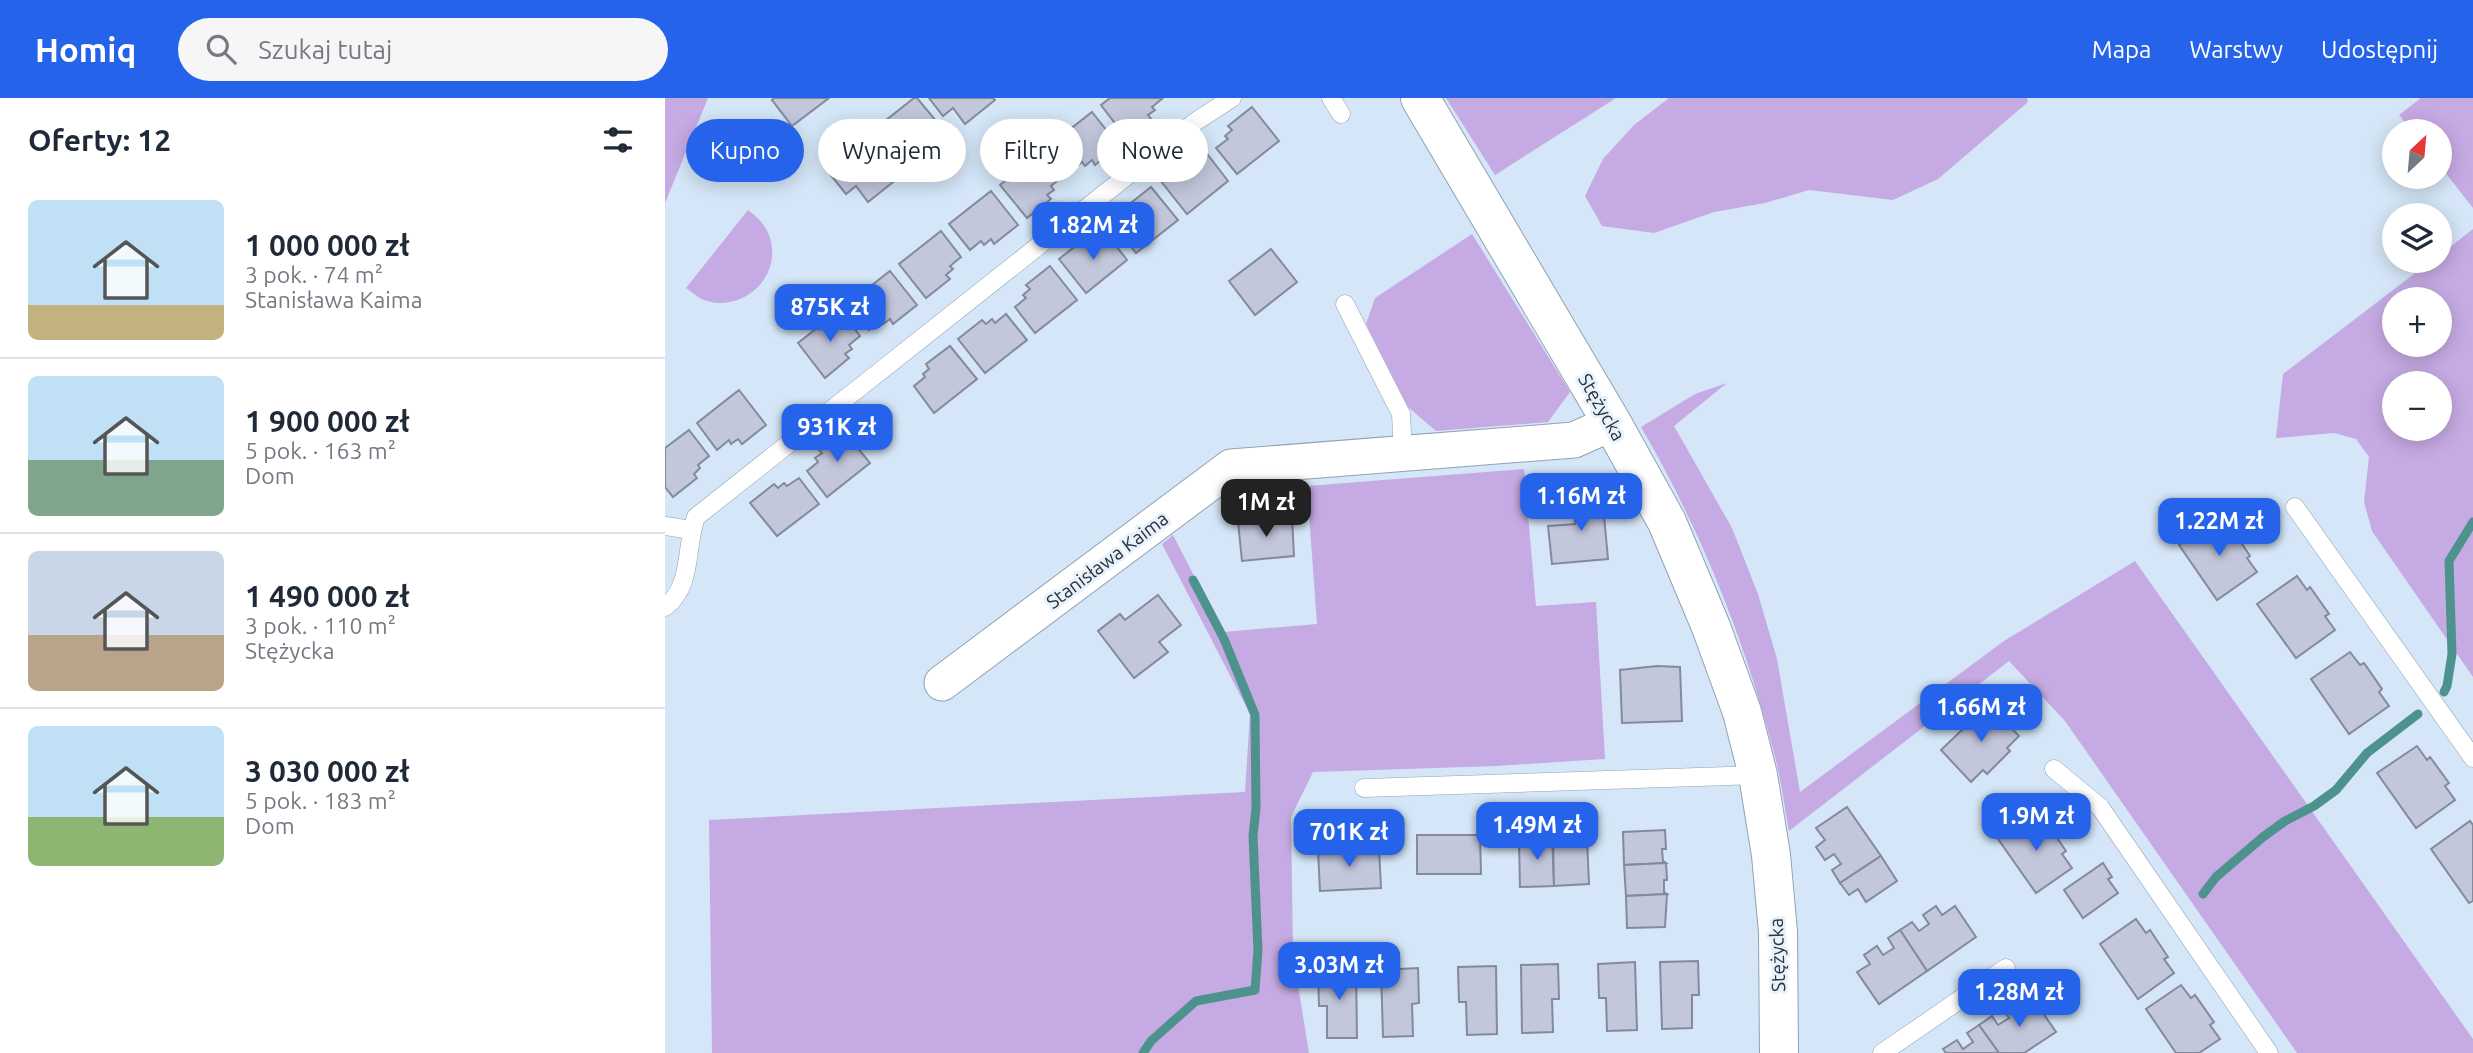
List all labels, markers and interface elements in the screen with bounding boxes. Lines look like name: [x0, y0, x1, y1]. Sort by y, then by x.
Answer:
search box: [178, 18, 668, 81]
icon: search: [202, 30, 240, 68]
text: Homiq: [35, 31, 136, 68]
text: Szukaj tutaj: [258, 35, 392, 64]
text: Mapa: [2092, 36, 2151, 63]
text: Warstwy: [2189, 36, 2283, 63]
text: Udostępnij: [2321, 36, 2438, 63]
chip: Kupno: [686, 119, 804, 182]
chip: Wynajem: [818, 119, 966, 182]
chip: Filtry: [980, 119, 1083, 182]
chip: Nowe: [1097, 119, 1208, 182]
north arrow: [2382, 119, 2452, 189]
map controls: [2382, 119, 2452, 441]
icon: filters: [599, 121, 637, 159]
text: Oferty: 12: [28, 123, 171, 157]
pin: 1.82M zł: [1021, 202, 1165, 262]
button: layers: [2382, 203, 2452, 273]
text: 1.82M zł: [1048, 212, 1138, 237]
icon: home: [84, 228, 168, 312]
text: 1 000 000 zł: [245, 228, 410, 262]
text: 3 pok. · 74 m²: [245, 262, 383, 287]
pin: 875K zł: [765, 285, 895, 344]
text: Stanisława Kaima: [245, 287, 423, 312]
button: +: [2382, 287, 2452, 357]
text: 875K zł: [791, 294, 869, 319]
street label: Stężycka: [1574, 369, 1630, 445]
button: −: [2382, 371, 2452, 441]
icon: home: [84, 404, 168, 488]
text: 1 900 000 zł: [245, 404, 410, 438]
pin: 931K zł: [772, 404, 902, 464]
text: 931K zł: [798, 414, 876, 439]
text: 5 pok. · 163 m²: [245, 438, 396, 463]
text: Dom: [245, 463, 295, 488]
pin: 1.16M zł: [1509, 474, 1653, 533]
pin: 1M zł: [1217, 480, 1315, 539]
text: 1.16M zł: [1536, 483, 1626, 508]
text: 1M zł: [1237, 489, 1295, 514]
pin: 1.22M zł: [2147, 498, 2291, 558]
street label: Stanisława Kaima: [1042, 507, 1172, 613]
text: 1.22M zł: [2174, 508, 2264, 533]
icon: home: [84, 579, 168, 663]
text: 1 490 000 zł: [245, 579, 410, 613]
text: 3 pok. · 110 m²: [245, 613, 396, 638]
text: Stężycka: [245, 638, 335, 663]
pin: 1.66M zł: [1909, 684, 2053, 744]
text: 1.66M zł: [1936, 694, 2026, 719]
icon: home: [84, 754, 168, 838]
text: 3 030 000 zł: [245, 754, 410, 788]
text: 5 pok. · 183 m²: [245, 788, 396, 813]
pin: 1.9M zł: [1971, 794, 2101, 853]
pin: 1.49M zł: [1465, 802, 1609, 862]
text: 1.9M zł: [1998, 803, 2074, 828]
pin: 701K zł: [1284, 810, 1414, 869]
text: 1.49M zł: [1492, 812, 1582, 837]
text: Dom: [245, 813, 295, 838]
text: 701K zł: [1310, 819, 1388, 844]
street label: Stężycka: [1765, 918, 1789, 992]
pin: 3.03M zł: [1267, 942, 1411, 1002]
text: 3.03M zł: [1294, 952, 1384, 977]
pin: 1.28M zł: [1947, 970, 2091, 1029]
text: 1.28M zł: [1974, 979, 2064, 1004]

